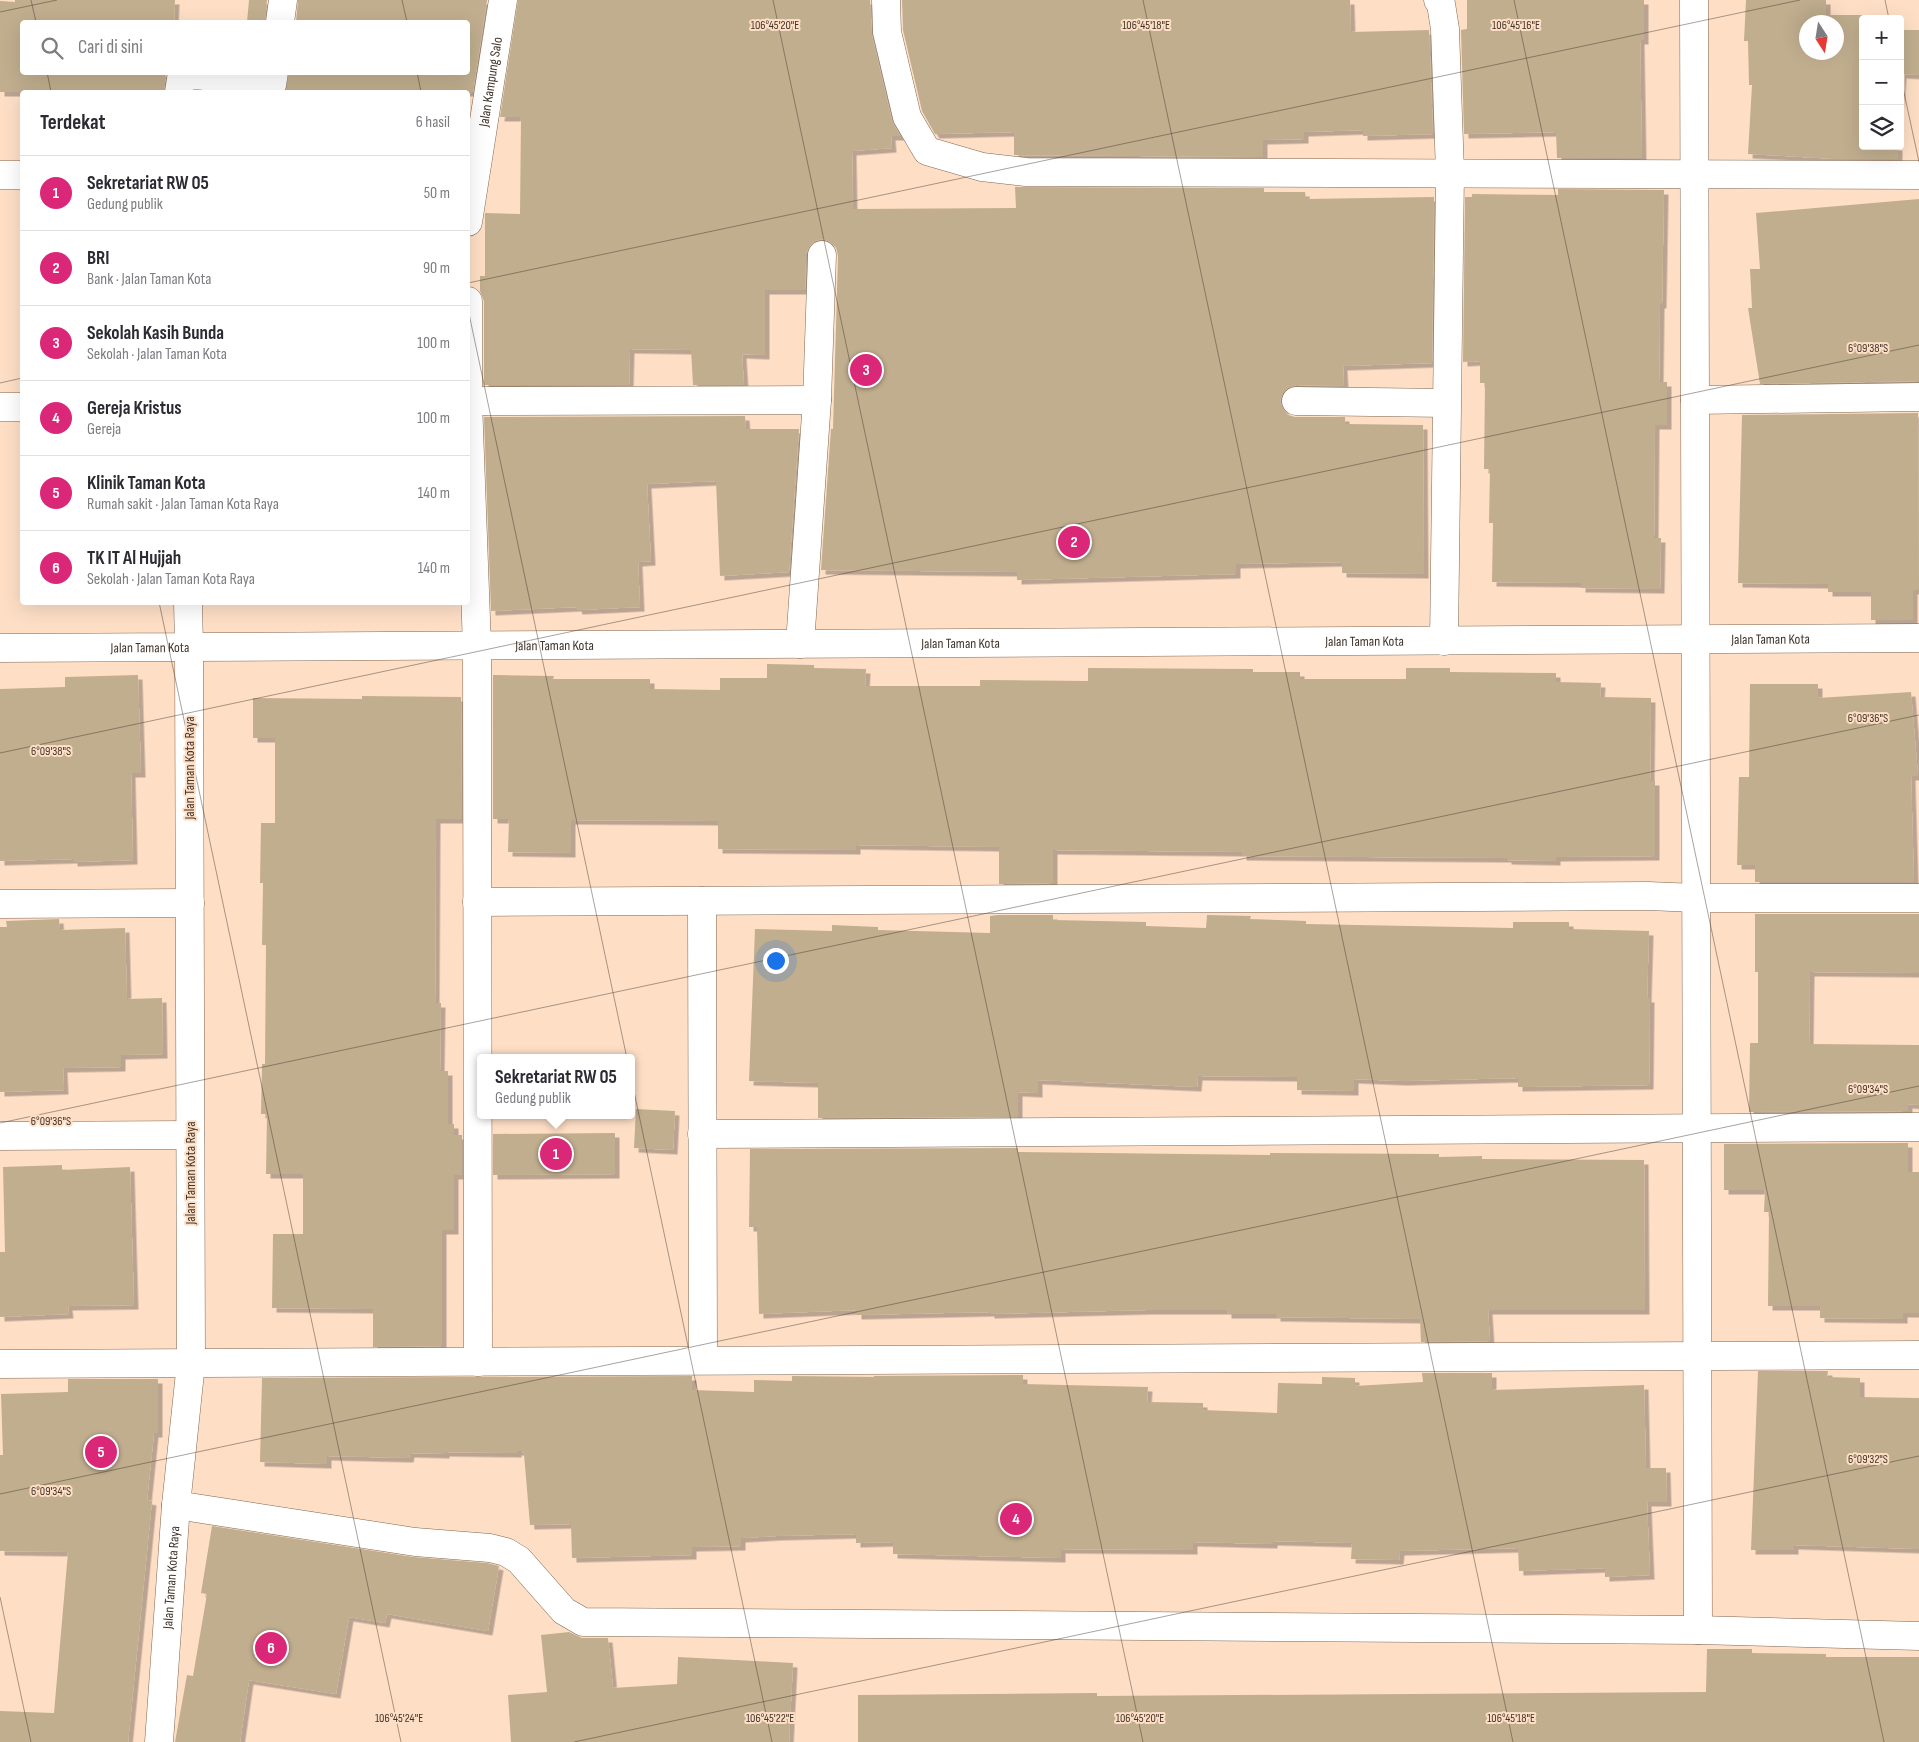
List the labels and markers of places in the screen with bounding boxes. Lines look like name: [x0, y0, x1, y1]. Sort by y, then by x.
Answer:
pin: 3: [850, 351, 882, 389]
pin: 2: [1058, 523, 1090, 561]
pin: 1: [540, 1135, 572, 1173]
pin: 5: [85, 1433, 117, 1471]
pin: 4: [1000, 1500, 1032, 1538]
pin: 6: [255, 1629, 287, 1667]

